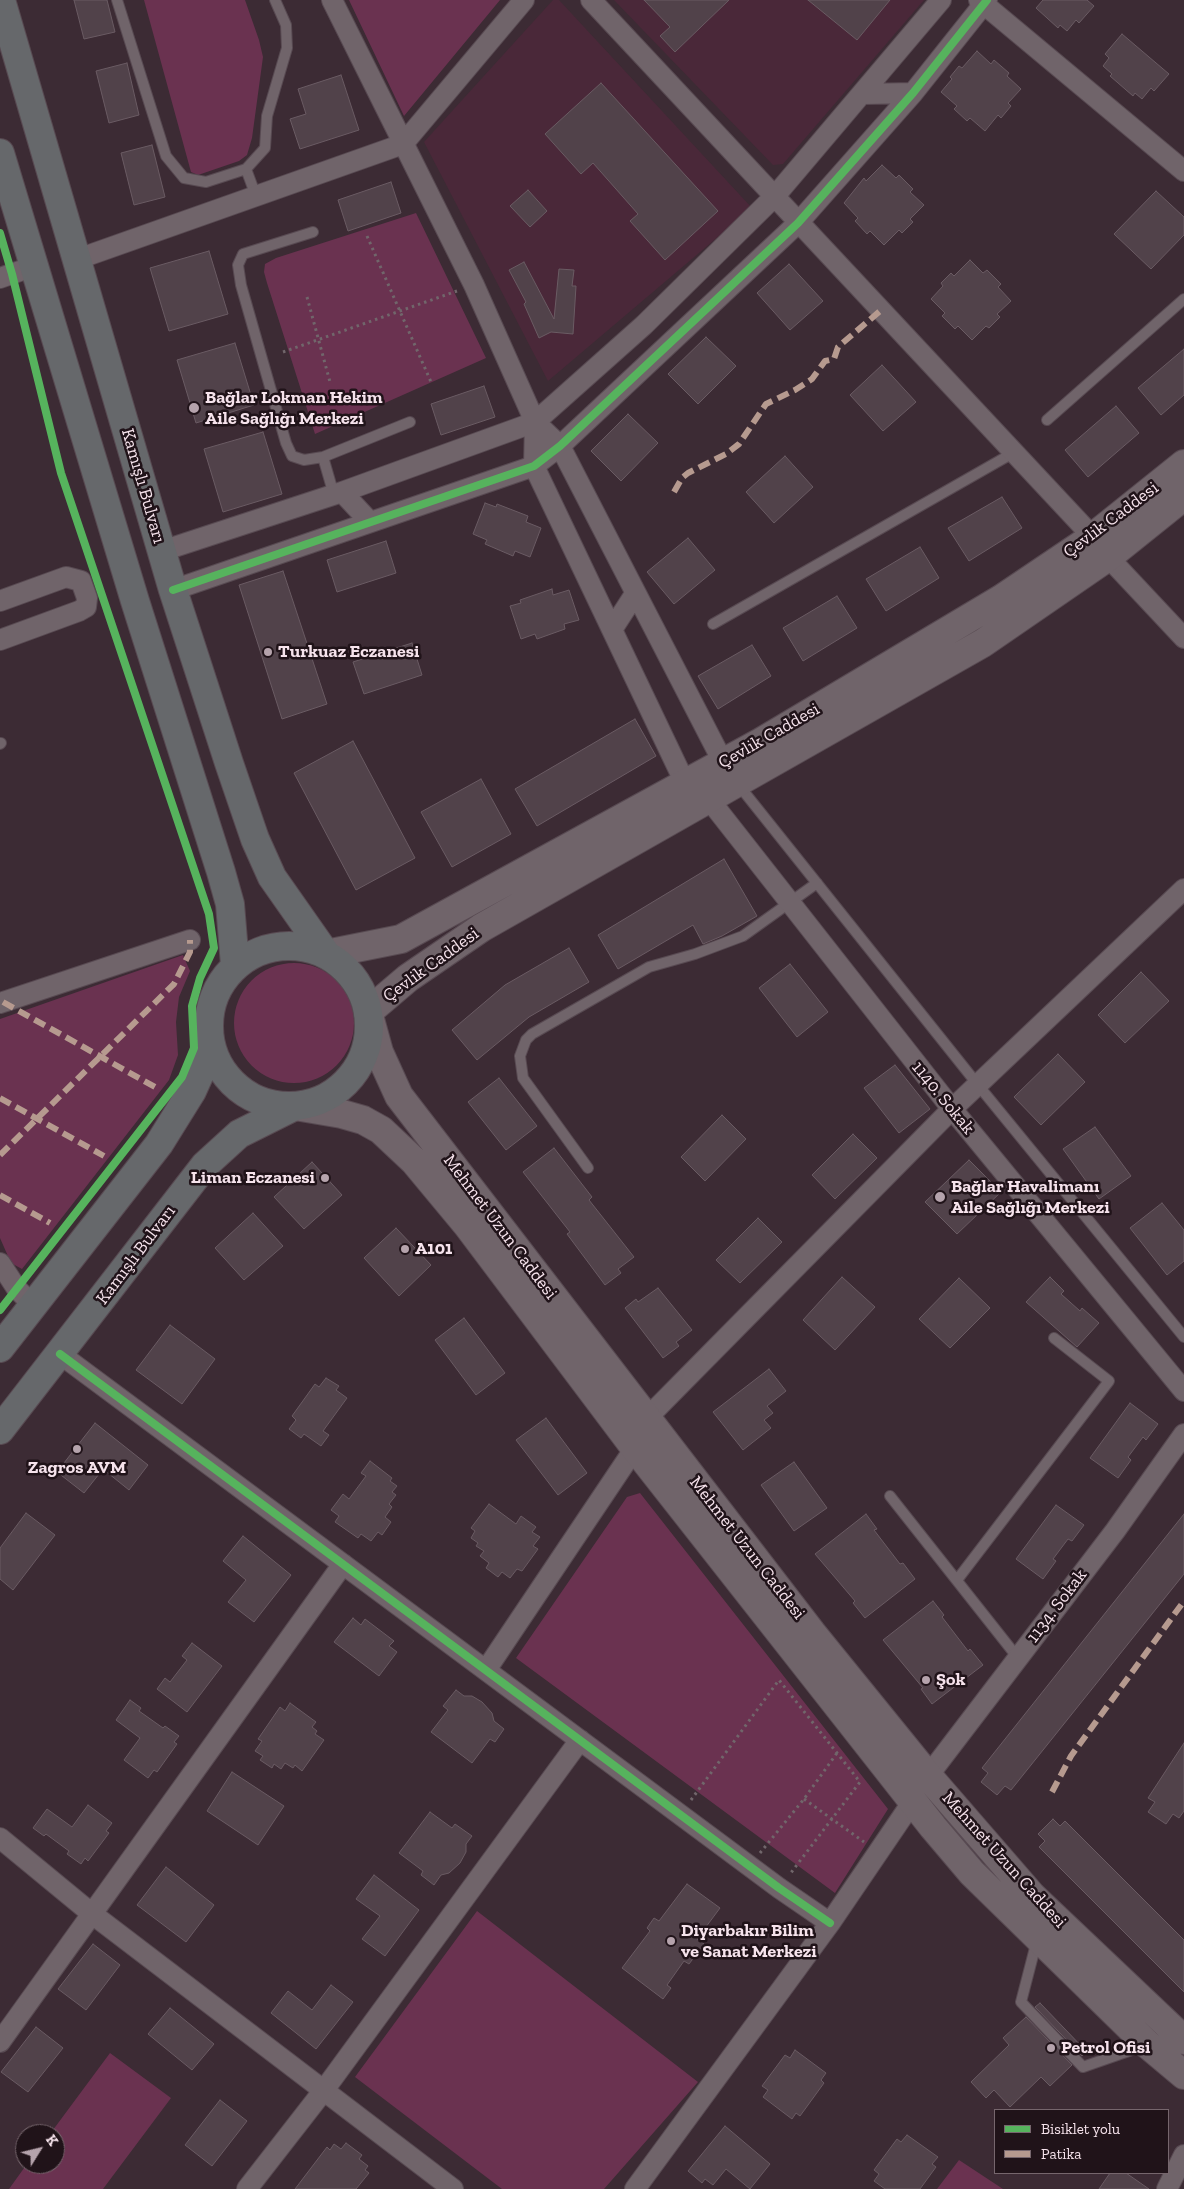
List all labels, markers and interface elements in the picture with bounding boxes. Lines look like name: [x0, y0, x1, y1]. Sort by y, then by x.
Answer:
place label: Bağlar Lokman Hekim Aile Sağlığı Merkezi: [205, 387, 383, 429]
marker: Bağlar Lokman Hekim Aile Sağlığı Merkezi: [187, 401, 201, 415]
street label: Kamışlı Bulvarı: [116, 426, 170, 546]
street label: Çevlik Caddesi: [1059, 477, 1163, 563]
place label: Turkuaz Eczanesi: [278, 641, 419, 663]
marker: Turkuaz Eczanesi: [262, 646, 274, 658]
street label: Çevlik Caddesi: [714, 698, 824, 774]
street label: Çevlik Caddesi: [379, 923, 483, 1007]
street label: 1140. Sokak: [907, 1057, 979, 1139]
street label: Mehmet Uzun Caddesi: [439, 1150, 561, 1304]
place label: Liman Eczanesi: [191, 1167, 315, 1189]
marker: Liman Eczanesi: [319, 1172, 331, 1184]
place label: Bağlar Havalimanı Aile Sağlığı Merkezi: [951, 1176, 1110, 1218]
marker: Bağlar Havalimanı Aile Sağlığı Merkezi: [933, 1190, 947, 1204]
street label: Kamışlı Bulvarı: [92, 1201, 180, 1309]
place label: A101: [415, 1238, 452, 1260]
marker: A101: [399, 1243, 411, 1255]
marker: Zagros AVM: [71, 1443, 83, 1455]
place label: Zagros AVM: [28, 1457, 126, 1479]
street label: Mehmet Uzun Caddesi: [684, 1472, 810, 1624]
street label: 1134. Sokak: [1022, 1565, 1092, 1647]
place label: Şok: [936, 1669, 965, 1691]
marker: Şok: [920, 1674, 932, 1686]
street label: Mehmet Uzun Caddesi: [937, 1788, 1071, 1932]
place label: Diyarbakır Bilim ve Sanat Merkezi: [681, 1920, 817, 1962]
marker: Diyarbakır Bilim ve Sanat Merkezi: [665, 1935, 677, 1947]
place label: Petrol Ofisi: [1061, 2037, 1150, 2059]
marker: Petrol Ofisi: [1045, 2042, 1057, 2054]
legend: [994, 2109, 1169, 2174]
text: Bisiklet yolu: [1041, 2120, 1120, 2138]
north arrow: [15, 2124, 65, 2174]
text: K: [42, 2132, 61, 2149]
text: Patika: [1041, 2145, 1082, 2163]

